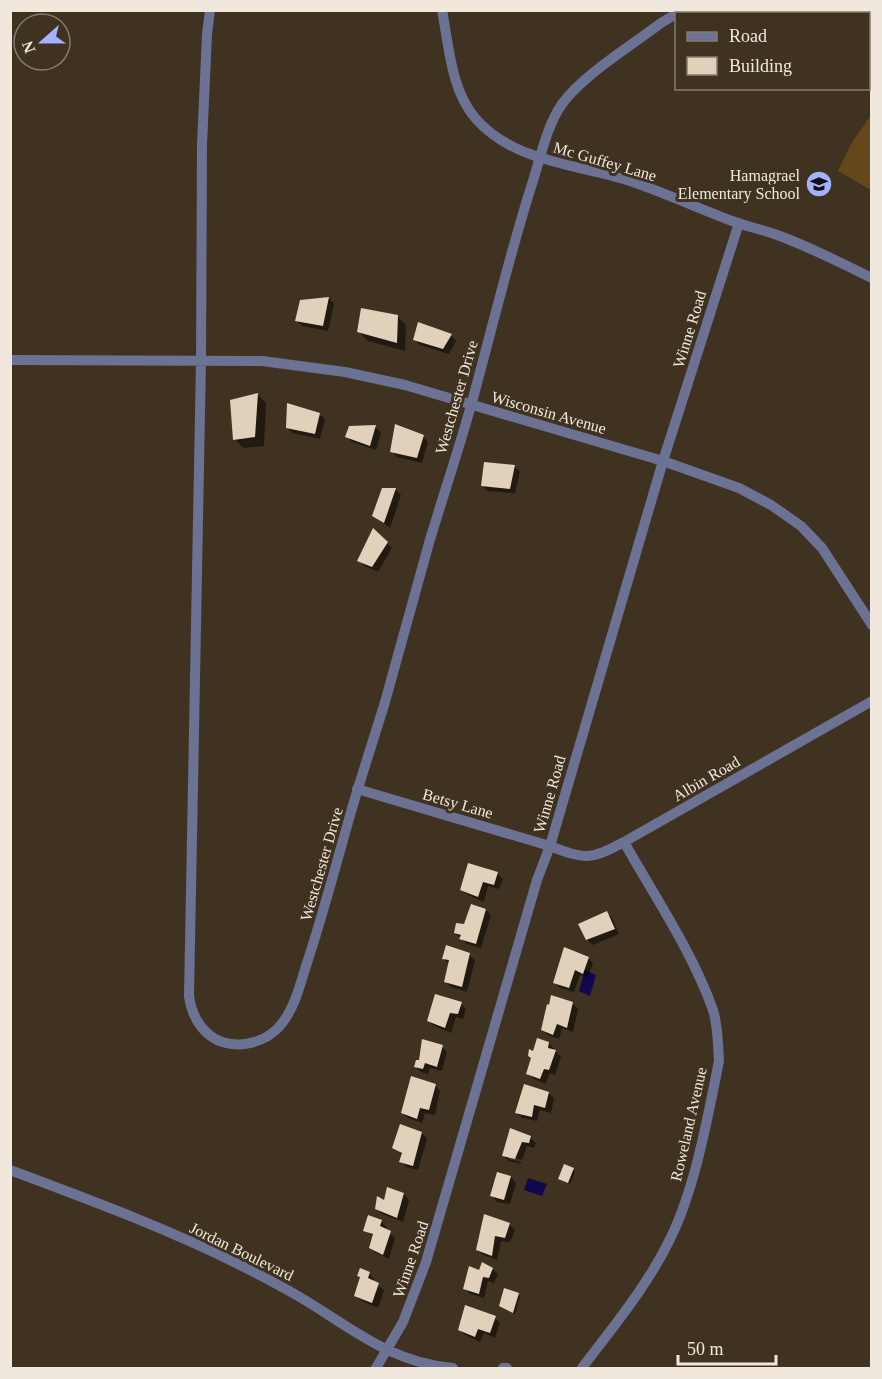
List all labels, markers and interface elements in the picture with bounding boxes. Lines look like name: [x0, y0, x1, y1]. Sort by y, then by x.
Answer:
north arrow: [12, 12, 72, 72]
legend: [675, 12, 870, 90]
text: Road: [729, 26, 767, 46]
text: N: [18, 38, 38, 56]
text: Building: [729, 56, 792, 76]
street label: Mc Guffey Lane: [551, 139, 658, 185]
place label: Hamagrael Elementary School: [678, 167, 801, 203]
school or university icon: Hamagrael Elementary School: [804, 169, 834, 199]
street label: Winne Road: [670, 289, 709, 370]
street label: Westchester Drive: [432, 338, 481, 456]
street label: Wisconsin Avenue: [490, 388, 608, 437]
street label: Winne Road: [530, 753, 569, 835]
street label: Albin Road: [670, 753, 743, 804]
street label: Betsy Lane: [420, 785, 495, 823]
street label: Westchester Drive: [297, 805, 346, 923]
street label: Roweland Avenue: [667, 1065, 710, 1183]
street label: Jordan Boulevard: [187, 1219, 296, 1284]
street label: Winne Road: [389, 1219, 431, 1300]
scale bar: [678, 1328, 776, 1366]
text: 50 m: [687, 1339, 724, 1359]

